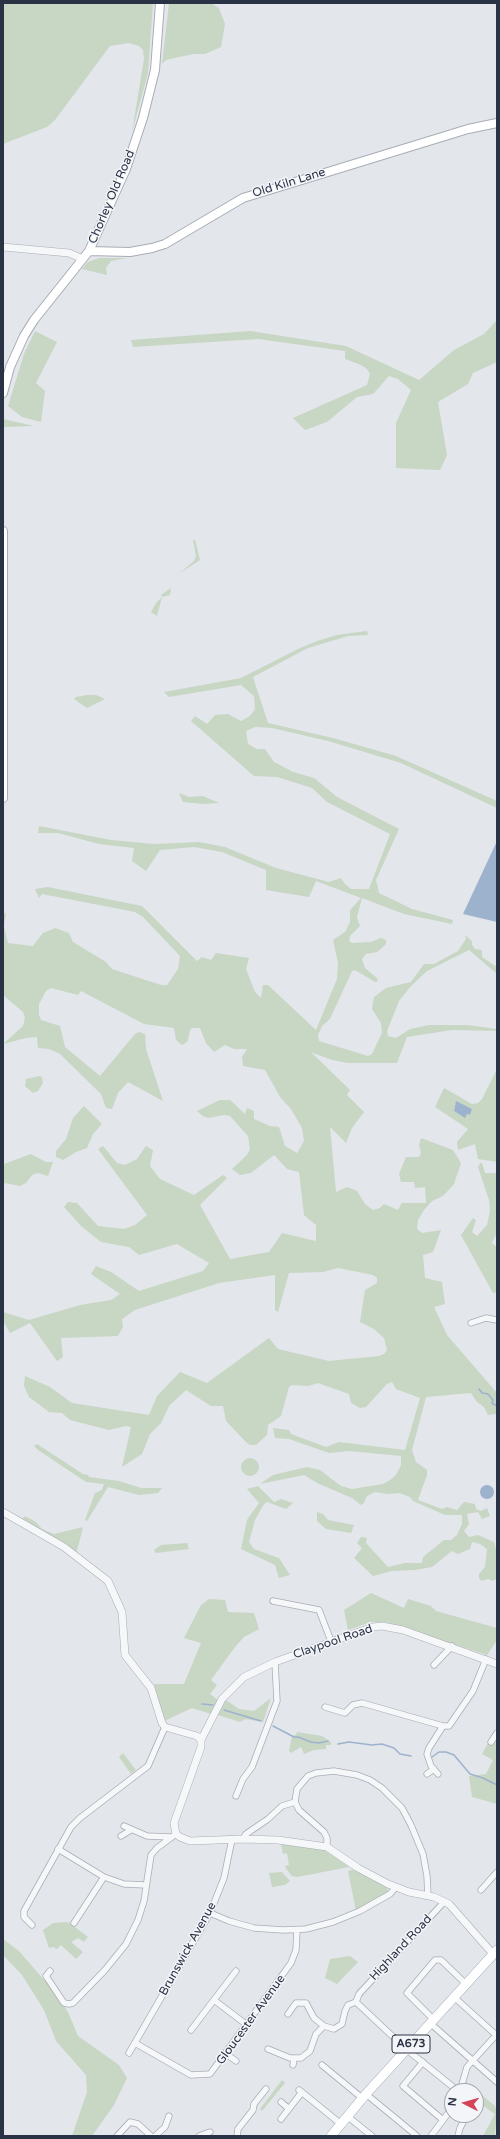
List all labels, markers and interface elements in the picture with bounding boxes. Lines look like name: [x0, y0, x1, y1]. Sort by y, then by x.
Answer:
street label: Chorley Old Road: [86, 148, 138, 246]
street label: Old Kiln Lane: [251, 165, 327, 201]
street label: Claypool Road: [291, 1622, 375, 1662]
street label: Brunswick Avenue: [156, 1900, 220, 1998]
street label: Highland Road: [367, 1912, 435, 1984]
street label: Gloucester Avenue: [214, 1972, 288, 2068]
road number: A673: [392, 2035, 430, 2053]
north arrow: [444, 2083, 484, 2123]
text: N: [446, 2097, 459, 2107]

